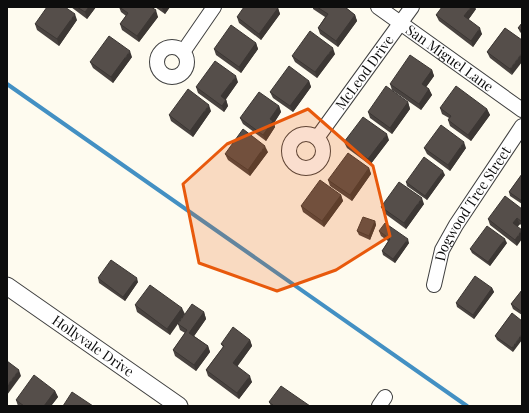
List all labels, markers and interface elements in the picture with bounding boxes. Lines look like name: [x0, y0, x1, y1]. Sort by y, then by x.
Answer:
street label: San Miguel Lane: [402, 20, 498, 96]
street label: McLeod Drive: [331, 31, 398, 113]
street label: Dogwood Tree Street: [430, 142, 515, 263]
street label: Hollyvale Drive: [49, 311, 138, 381]

